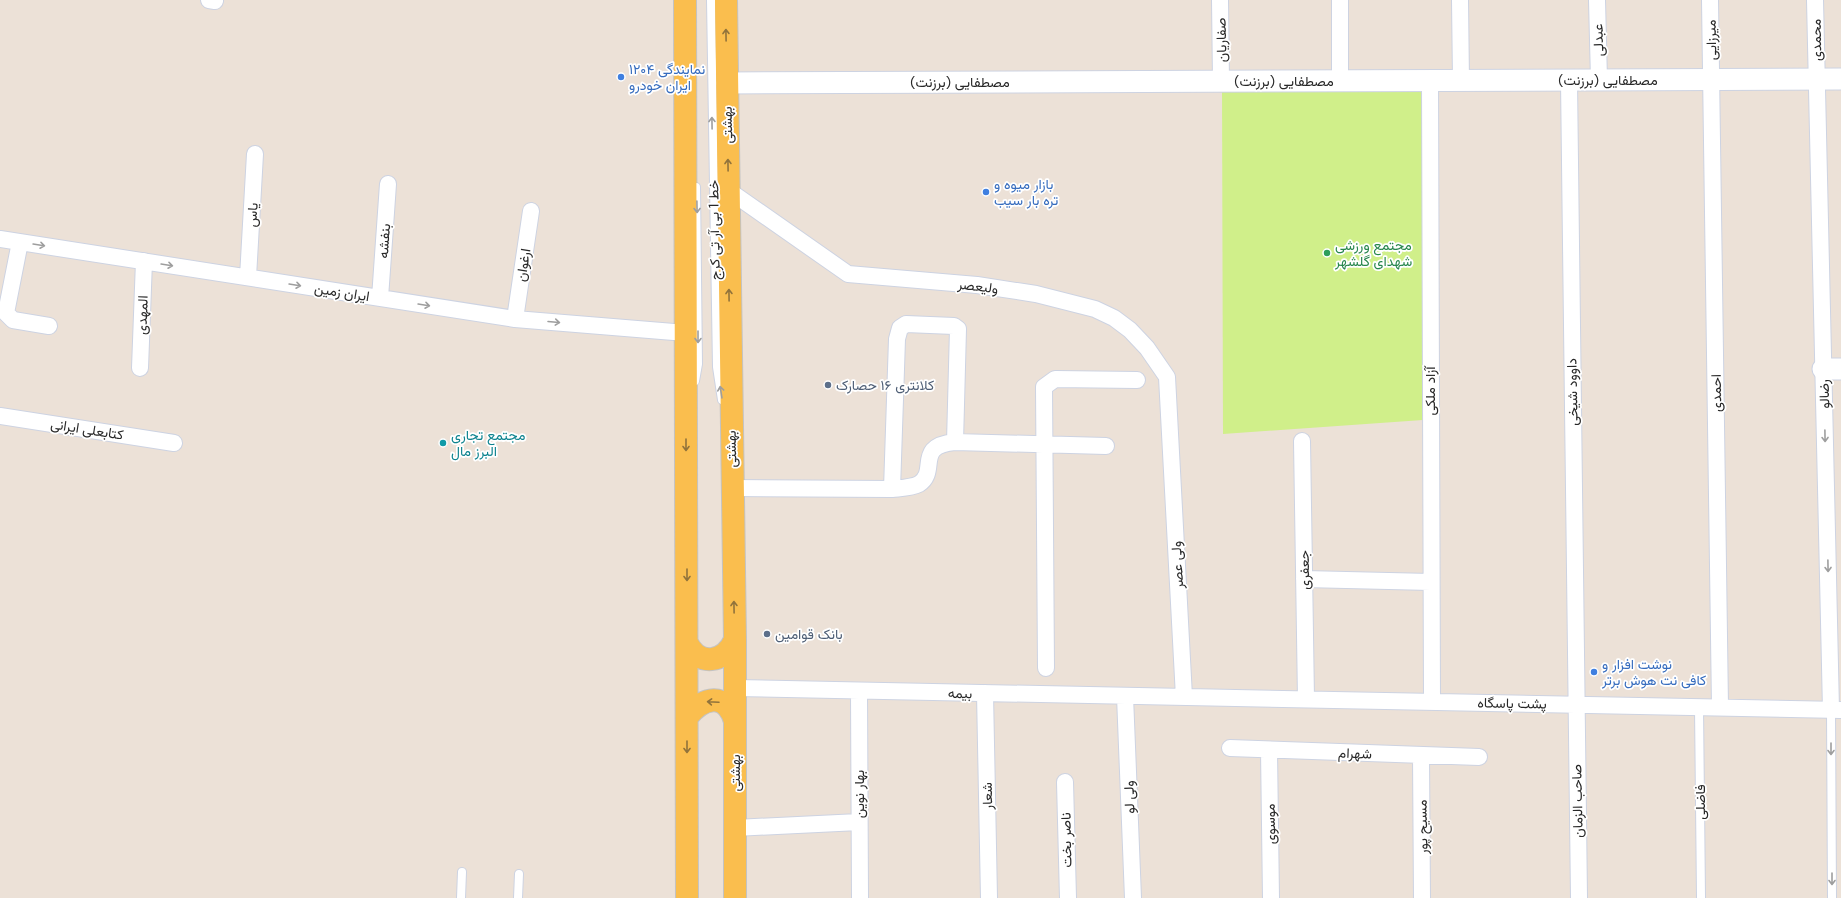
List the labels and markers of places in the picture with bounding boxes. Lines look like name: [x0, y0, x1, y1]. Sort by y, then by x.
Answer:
place label: ۱۲۰۴ نمایندگی ایران خودرو: [629, 60, 705, 94]
marker: ۱۲۰۴ نمایندگی ایران خودرو: [616, 72, 626, 82]
place label: بازار میوه و تره بار سیب: [994, 175, 1058, 209]
marker: بازار میوه و تره بار سیب: [981, 187, 991, 197]
place label: مجتمع ورزشی شهدای گلشهر: [1334, 236, 1412, 270]
marker: مجتمع ورزشی شهدای گلشهر: [1322, 248, 1332, 258]
place label: کلانتری ۱۶ حصارک: [836, 376, 934, 394]
marker: کلانتری ۱۶ حصارک: [823, 380, 833, 390]
place label: مجتمع تجاری البرز مال: [451, 426, 525, 461]
marker: مجتمع تجاری البرز مال: [438, 438, 448, 448]
place label: بانک قوامین: [775, 625, 843, 643]
marker: بانک قوامین: [762, 629, 772, 639]
place label: نوشت افزار و کافی نت هوش برتر: [1601, 655, 1706, 689]
marker: نوشت افزار و کافی نت هوش برتر: [1589, 667, 1599, 677]

